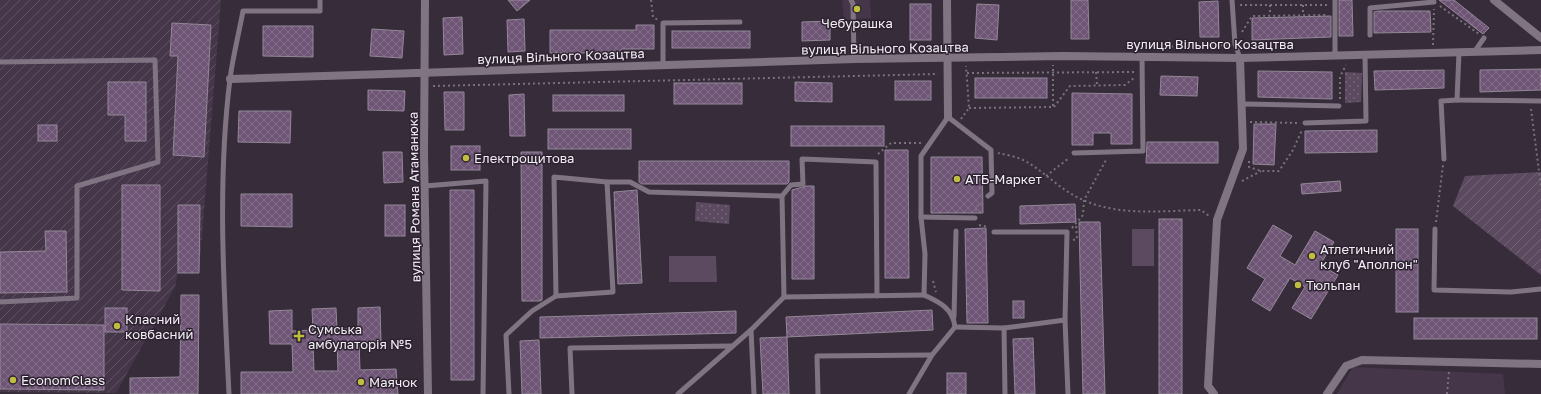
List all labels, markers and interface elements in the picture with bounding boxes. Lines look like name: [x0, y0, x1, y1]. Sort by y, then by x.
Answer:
marker: Чебурашка: [852, 4, 862, 14]
place label: Чебурашка: [821, 15, 893, 31]
street label: вулиця Вільного Козацтва: [1126, 36, 1294, 52]
street label: вулиця Вільного Козацтва: [801, 39, 969, 57]
street label: вулиця Вільного Козацтва: [477, 45, 645, 67]
street label: вулиця Романа Атаманюка: [405, 112, 423, 282]
place label: Електрощитова: [474, 150, 574, 166]
marker: Електрощитова: [461, 153, 471, 163]
place label: АТБ-Маркет: [965, 171, 1042, 187]
marker: АТБ-Маркет: [952, 174, 962, 184]
place label: Атлетичний клуб "Аполлон": [1320, 241, 1418, 272]
marker: Атлетичний клуб "Аполлон": [1307, 251, 1317, 261]
place label: Тюльпан: [1306, 277, 1360, 293]
marker: Тюльпан: [1293, 280, 1303, 290]
place label: Класний ковбасний: [125, 311, 193, 342]
marker: Класний ковбасний: [112, 321, 122, 331]
place label: Сумська амбулаторія №5: [308, 321, 412, 352]
marker: Сумська амбулаторія №5: [293, 330, 305, 342]
place label: EconomClass: [21, 372, 105, 388]
place label: Маячок: [369, 374, 418, 390]
marker: EconomClass: [8, 375, 18, 385]
marker: Маячок: [356, 377, 366, 387]

